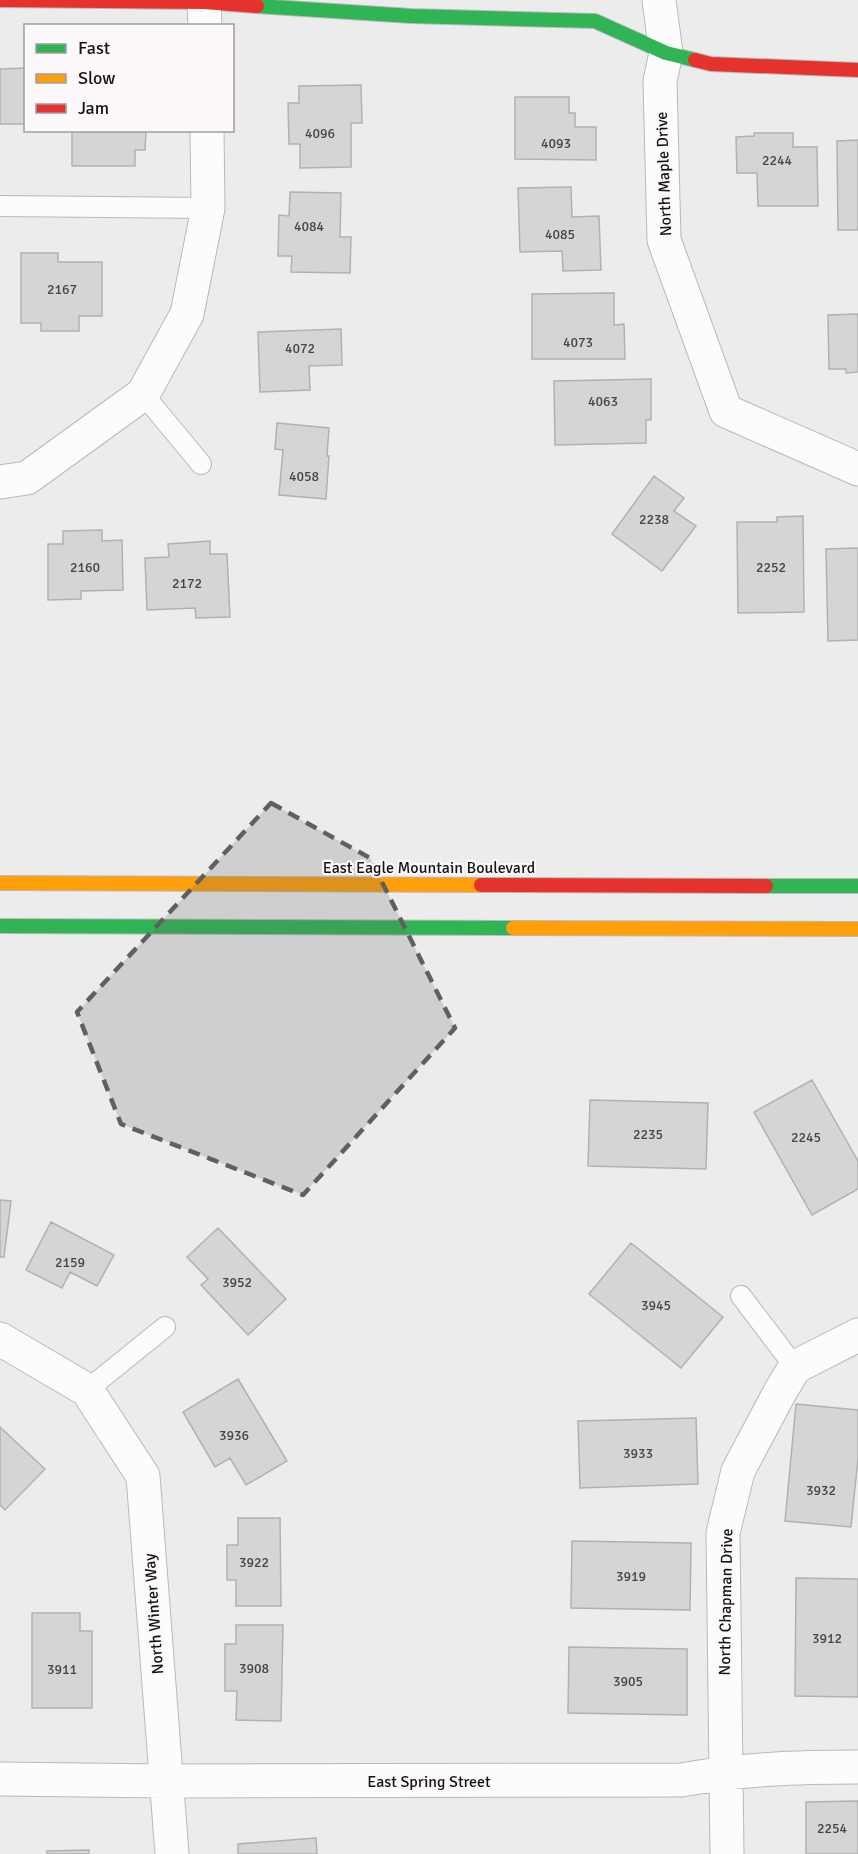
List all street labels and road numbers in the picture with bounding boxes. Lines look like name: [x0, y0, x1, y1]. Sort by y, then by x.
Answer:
street label: North Maple Drive: [652, 111, 676, 237]
street label: East Eagle Mountain Boulevard: [323, 858, 535, 878]
street label: North Chapman Drive: [715, 1528, 737, 1676]
street label: North Winter Way: [140, 1552, 168, 1675]
street label: East Spring Street: [367, 1772, 491, 1792]

